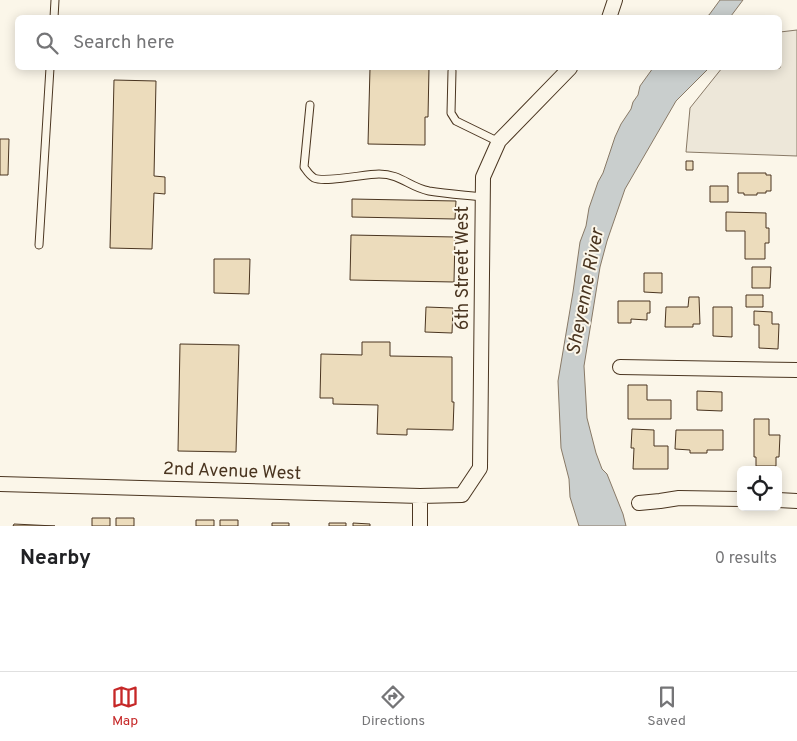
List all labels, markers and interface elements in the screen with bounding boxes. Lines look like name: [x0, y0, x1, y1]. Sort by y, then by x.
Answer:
search box: [15, 15, 782, 70]
icon: search: [33, 29, 61, 57]
text: Search here: [73, 31, 175, 55]
street label: 6th Street West: [452, 206, 475, 330]
water label: Sheyenne River: [562, 225, 610, 357]
street label: 2nd Avenue West: [162, 458, 302, 486]
map controls: [737, 466, 782, 511]
button: locate: [737, 466, 782, 511]
text: Nearby: [20, 545, 91, 572]
text: 0 results: [715, 549, 777, 569]
tab: Map: [111, 683, 139, 730]
tab: Directions: [361, 683, 425, 730]
tab: Saved: [647, 683, 686, 730]

